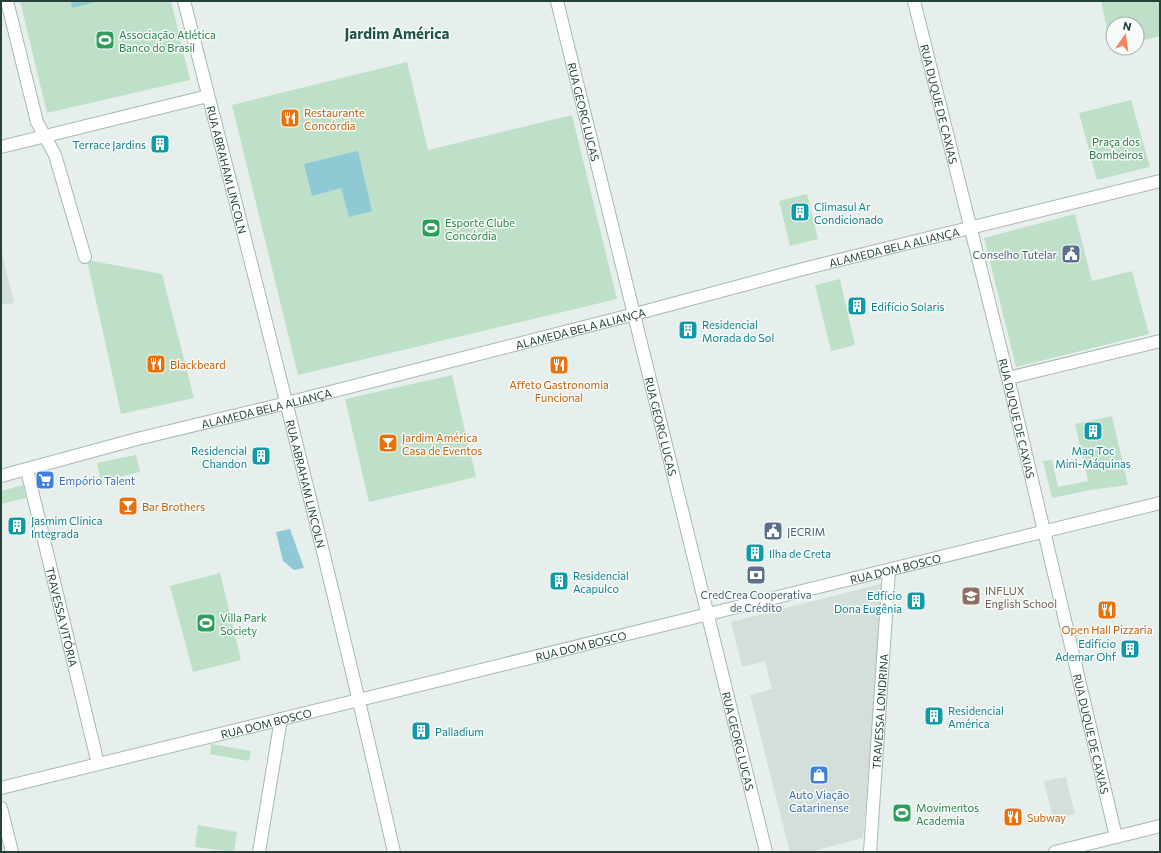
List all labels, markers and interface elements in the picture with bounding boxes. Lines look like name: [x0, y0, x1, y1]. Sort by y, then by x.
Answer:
north arrow: [1105, 16, 1145, 56]
text: N: [1122, 19, 1133, 33]
district label: Jardim América: [345, 24, 450, 42]
place label: Associação Atlética Banco do Brasil: [119, 28, 216, 54]
sports icon: Associação Atlética Banco do Brasil: [94, 29, 116, 51]
street label: RUA DUQUE DE CAXIAS: [918, 43, 961, 165]
street label: RUA GEORG LUCAS: [566, 61, 603, 163]
street label: RUA ABRAHAM LINCOLN: [205, 104, 250, 235]
place label: Restaurante Concórdia: [304, 106, 365, 132]
restaurant icon: Restaurante Concórdia: [279, 107, 301, 129]
building icon: Terrace Jardins: [149, 133, 171, 155]
park label: Praça dos Bombeiros: [1089, 135, 1143, 161]
place label: Terrace Jardins: [73, 138, 146, 152]
place label: Climasul Ar Condicionado: [814, 200, 884, 226]
building icon: Climasul Ar Condicionado: [789, 201, 811, 223]
place label: Esporte Clube Concórdia: [445, 216, 515, 242]
sports icon: Esporte Clube Concórdia: [420, 217, 442, 239]
street label: ALAMEDA BELA ALIANÇA: [827, 224, 961, 269]
public building icon: Conselho Tutelar: [1060, 243, 1082, 265]
place label: Conselho Tutelar: [973, 248, 1058, 261]
building icon: Edifício Solaris: [846, 295, 868, 317]
place label: Edifício Solaris: [871, 300, 945, 313]
street label: ALAMEDA BELA ALIANÇA: [514, 305, 647, 351]
place label: Residencial Morada do Sol: [702, 318, 774, 344]
building icon: Residencial Morada do Sol: [677, 319, 699, 341]
restaurant icon: Blackbeard: [145, 353, 167, 375]
restaurant icon: Affeto Gastronomia Funcional: [548, 354, 570, 376]
street label: RUA DUQUE DE CAXIAS: [997, 357, 1038, 480]
place label: Blackbeard: [170, 358, 226, 371]
street label: RUA GEORG LUCAS: [643, 376, 680, 477]
place label: Affeto Gastronomia Funcional: [509, 378, 609, 404]
street label: ALAMEDA BELA ALIANÇA: [200, 385, 333, 430]
street label: RUA ABRAHAM LINCOLN: [284, 418, 328, 549]
building icon: Maq Toc Mini-Máquinas: [1082, 420, 1104, 442]
place label: Jardim América Casa de Eventos: [402, 431, 482, 457]
bar icon: Jardim América Casa de Eventos: [377, 432, 399, 454]
place label: Residencial Chandon: [191, 444, 247, 470]
place label: Maq Toc Mini-Máquinas: [1055, 444, 1131, 470]
building icon: Residencial Chandon: [250, 445, 272, 467]
supermarket icon: Empório Talent: [34, 469, 56, 491]
place label: Empório Talent: [59, 474, 136, 487]
bar icon: Bar Brothers: [117, 495, 139, 517]
place label: Bar Brothers: [142, 500, 205, 513]
place label: Jasmim Clínica Integrada: [31, 514, 103, 540]
building icon: Jasmim Clínica Integrada: [6, 515, 28, 537]
public building icon: JECRIM: [762, 520, 784, 542]
place label: JECRIM: [787, 525, 825, 539]
building icon: Ilha de Creta: [744, 542, 766, 564]
place label: Ilha de Creta: [769, 547, 831, 560]
street label: RUA DOM BOSCO: [849, 551, 942, 586]
bank icon: CredCrea Cooperativa de Crédito: [745, 564, 767, 586]
street label: TRAVESSA VITÓRIA: [44, 566, 81, 668]
place label: Residencial Acapulco: [573, 569, 629, 595]
building icon: Residencial Acapulco: [548, 570, 570, 592]
place label: INFLUX English School: [985, 584, 1057, 610]
school or university icon: INFLUX English School: [960, 585, 982, 607]
place label: CredCrea Cooperativa de Crédito: [701, 588, 811, 614]
place label: Edfício Dona Eugênia: [834, 589, 902, 615]
building icon: Edfício Dona Eugênia: [905, 590, 927, 612]
restaurant icon: Open Hall Pizzaria: [1096, 599, 1118, 621]
place label: Villa Park Society: [220, 611, 267, 637]
sports icon: Villa Park Society: [195, 612, 217, 634]
place label: Open Hall Pizzaria: [1062, 623, 1152, 636]
street label: RUA DOM BOSCO: [534, 628, 628, 663]
place label: Edifício Ademar Ohf: [1055, 637, 1117, 663]
building icon: Edifício Ademar Ohf: [1119, 638, 1141, 660]
street label: TRAVESSA LONDRINA: [869, 653, 890, 770]
street label: RUA DUQUE DE CAXIAS: [1071, 672, 1112, 795]
street label: RUA GEORG LUCAS: [720, 690, 757, 792]
place label: Residencial América: [948, 704, 1004, 730]
street label: RUA DOM BOSCO: [219, 705, 313, 740]
building icon: Residencial América: [923, 705, 945, 727]
building icon: Palladium: [410, 720, 432, 742]
place label: Palladium: [435, 725, 484, 738]
shop icon: Auto Viação Catarinense: [808, 764, 830, 786]
place label: Auto Viação Catarinense: [789, 788, 850, 814]
place label: Movimentos Academia: [916, 801, 979, 827]
sports icon: Movimentos Academia: [891, 802, 913, 824]
restaurant icon: Subway: [1002, 806, 1024, 828]
place label: Subway: [1027, 811, 1066, 824]

